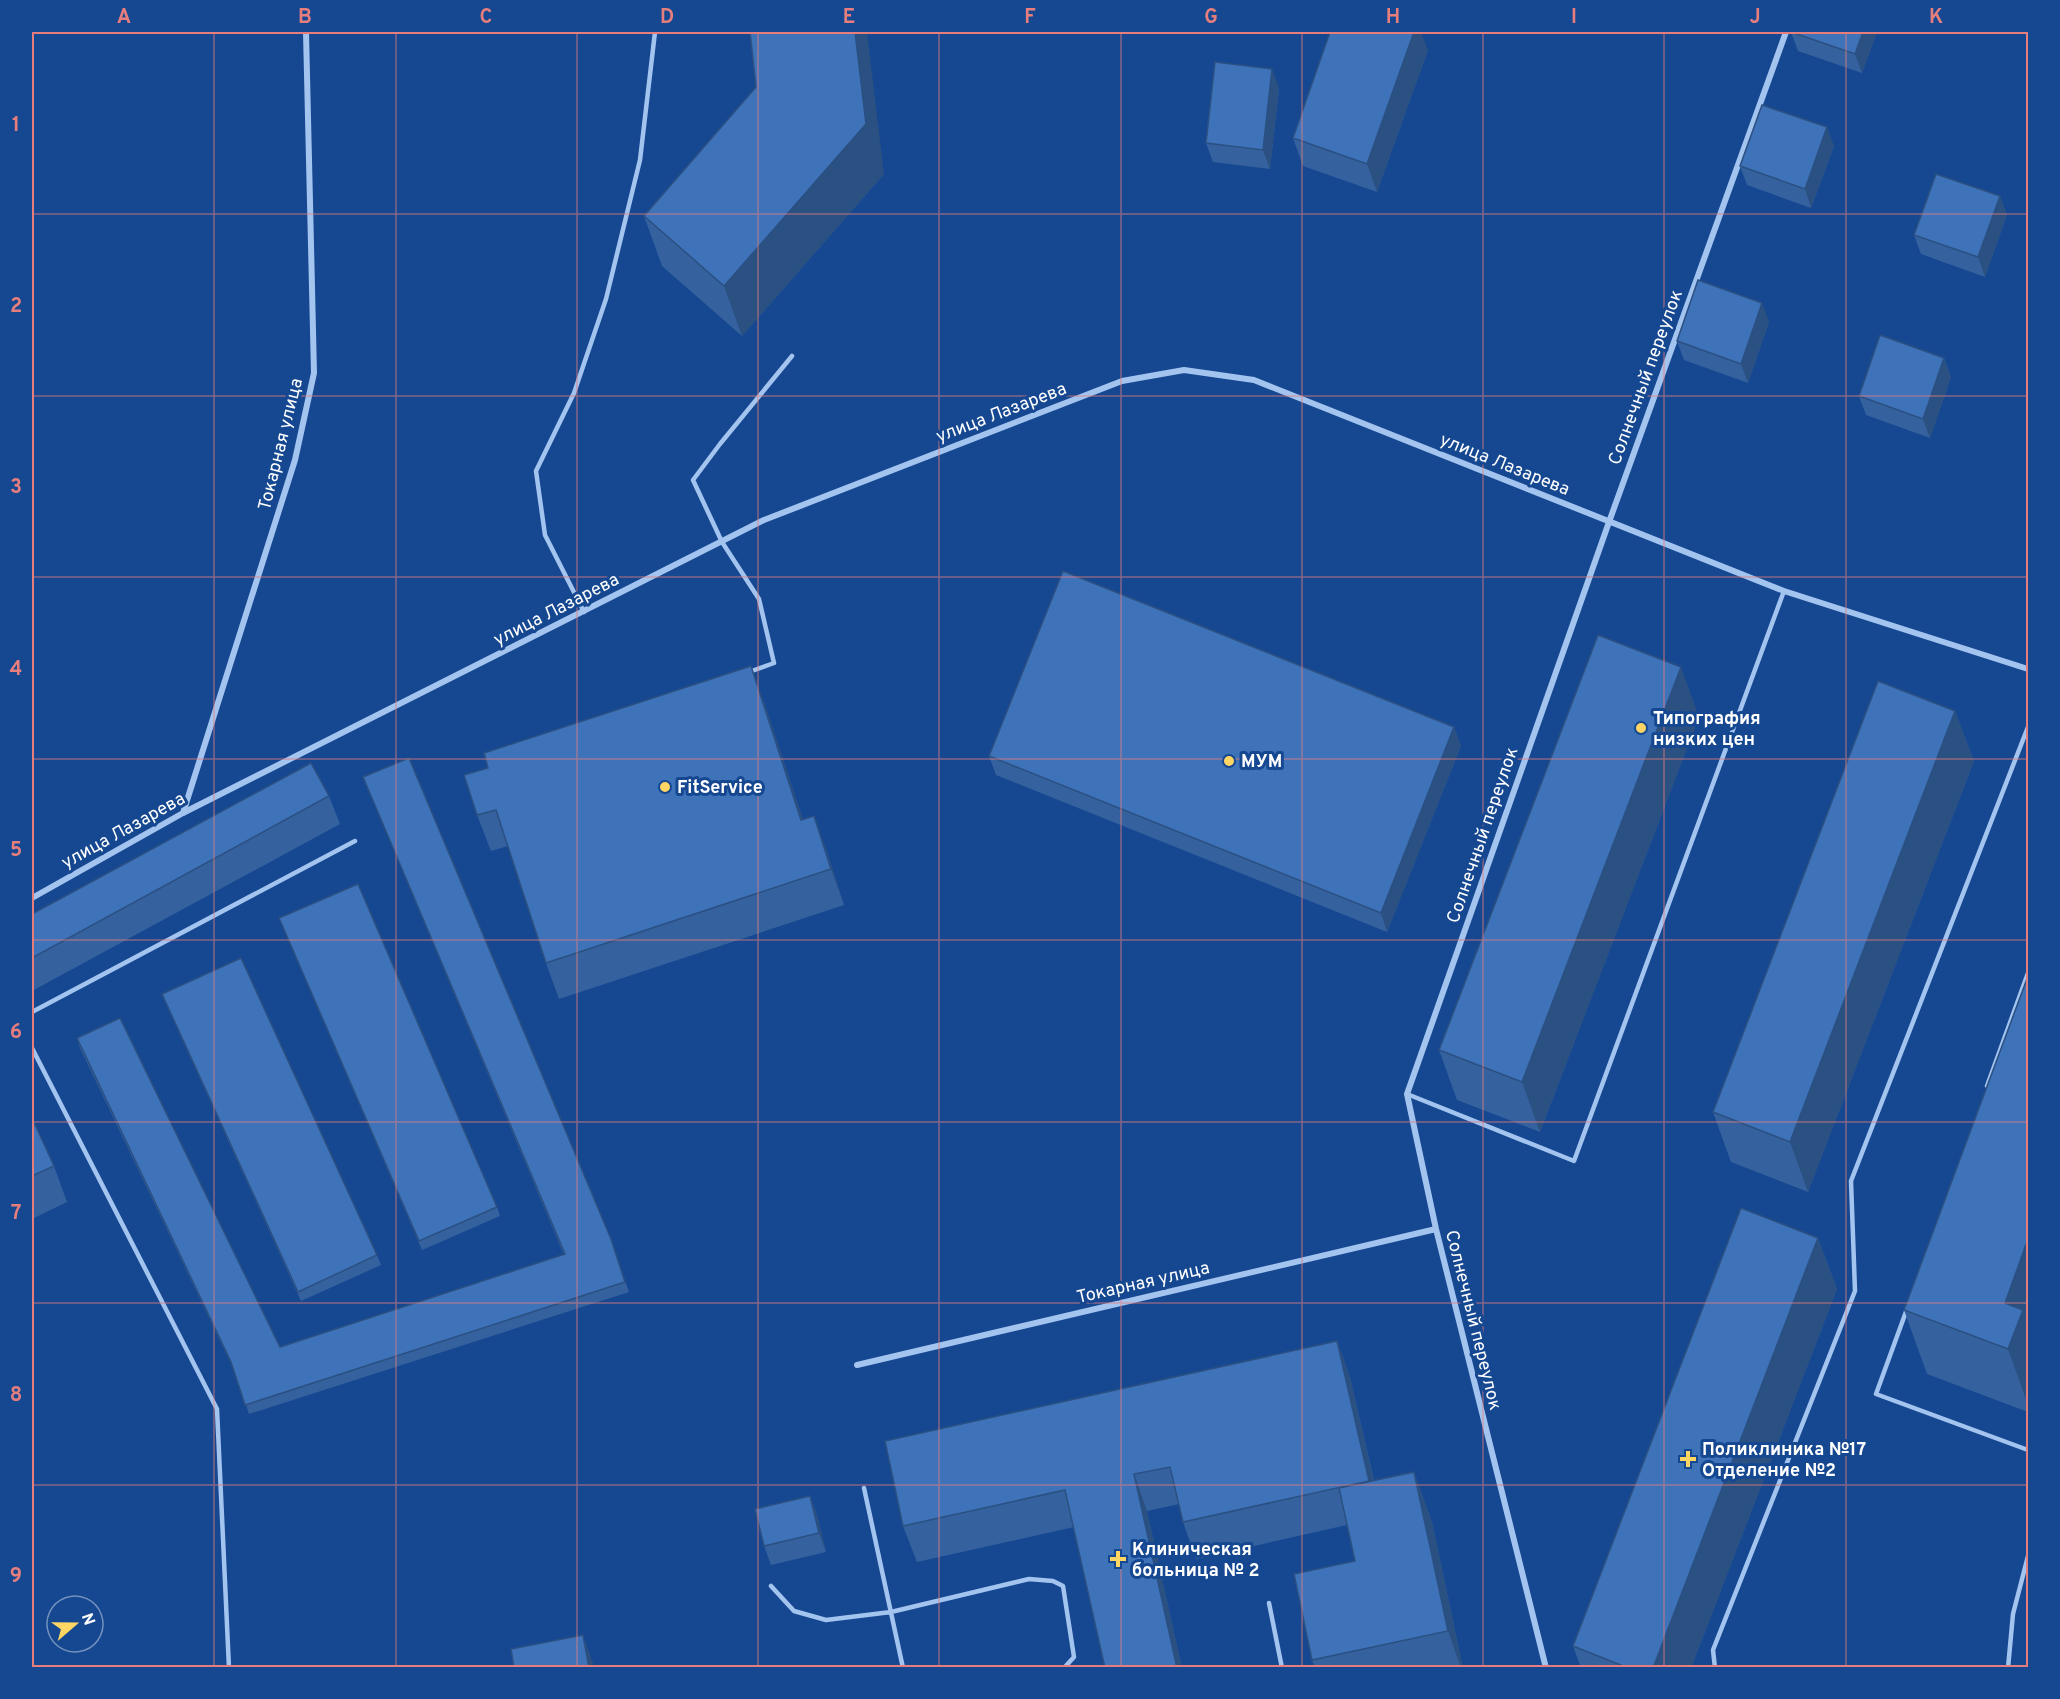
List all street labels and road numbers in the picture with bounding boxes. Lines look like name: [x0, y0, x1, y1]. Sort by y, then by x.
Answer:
street label: Солнечный переулок: [1604, 287, 1689, 468]
street label: Токарная улица: [254, 376, 309, 513]
street label: улица Лазарева: [933, 378, 1070, 449]
street label: улица Лазарева: [1436, 429, 1573, 502]
street label: улица Лазарева: [490, 569, 623, 652]
street label: Солнечный переулок: [1442, 744, 1524, 927]
street label: улица Лазарева: [58, 788, 190, 875]
street label: Солнечный переулок: [1439, 1228, 1506, 1413]
street label: Токарная улица: [1075, 1257, 1212, 1310]

